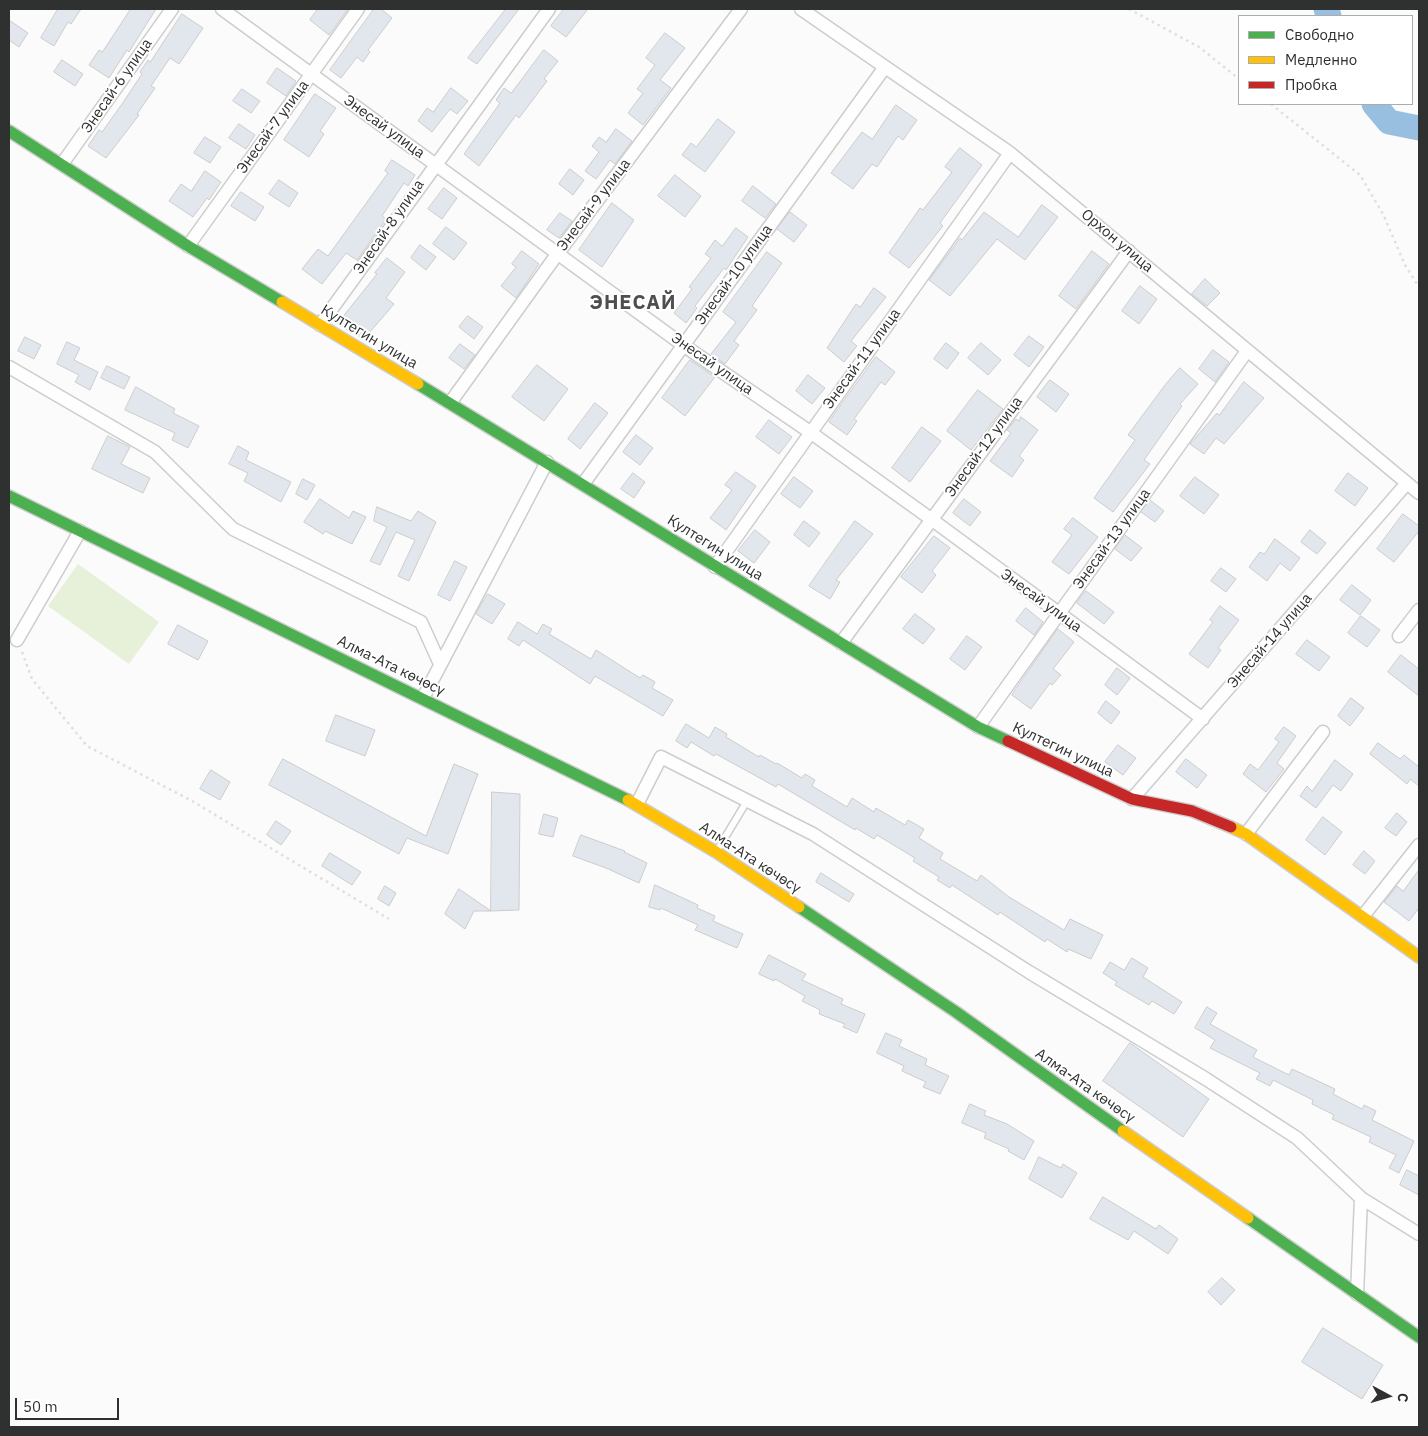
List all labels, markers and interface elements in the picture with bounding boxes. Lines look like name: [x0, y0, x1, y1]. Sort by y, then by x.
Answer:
legend: [1238, 15, 1413, 105]
text: Свободно: [1285, 25, 1354, 44]
street label: Энесай-6 улица: [78, 35, 156, 137]
text: Медленно: [1285, 50, 1357, 69]
text: Пробка: [1285, 75, 1337, 94]
street label: Энесай-7 улица: [233, 77, 313, 177]
street label: Энесай улица: [340, 92, 428, 162]
street label: Энесай-9 улица: [553, 155, 635, 255]
street label: Энесай-8 улица: [350, 176, 428, 278]
street label: Орхон улица: [1077, 206, 1157, 276]
street label: Энесай-10 улица: [691, 221, 777, 329]
district label: ЭНЕСАЙ: [589, 291, 677, 315]
street label: Култегин улица: [317, 301, 421, 373]
street label: Энесай-11 улица: [819, 305, 905, 413]
street label: Энесай улица: [668, 329, 756, 399]
street label: Энесай-12 улица: [941, 393, 1027, 501]
street label: Энесай-13 улица: [1069, 485, 1155, 593]
street label: Култегин улица: [664, 511, 766, 585]
street label: Энесай улица: [997, 566, 1085, 636]
street label: Энесай-14 улица: [1224, 590, 1316, 692]
street label: Алма-Ата көчөсү: [334, 632, 448, 700]
street label: Култегин улица: [1010, 719, 1116, 781]
street label: Алма-Ата көчөсү: [696, 818, 804, 898]
street label: Алма-Ата көчөсү: [1032, 1045, 1138, 1127]
north arrow: [1363, 1371, 1413, 1421]
scale bar: [18, 1388, 121, 1420]
text: С: [1393, 1392, 1412, 1403]
text: 50 m: [23, 1397, 58, 1416]

